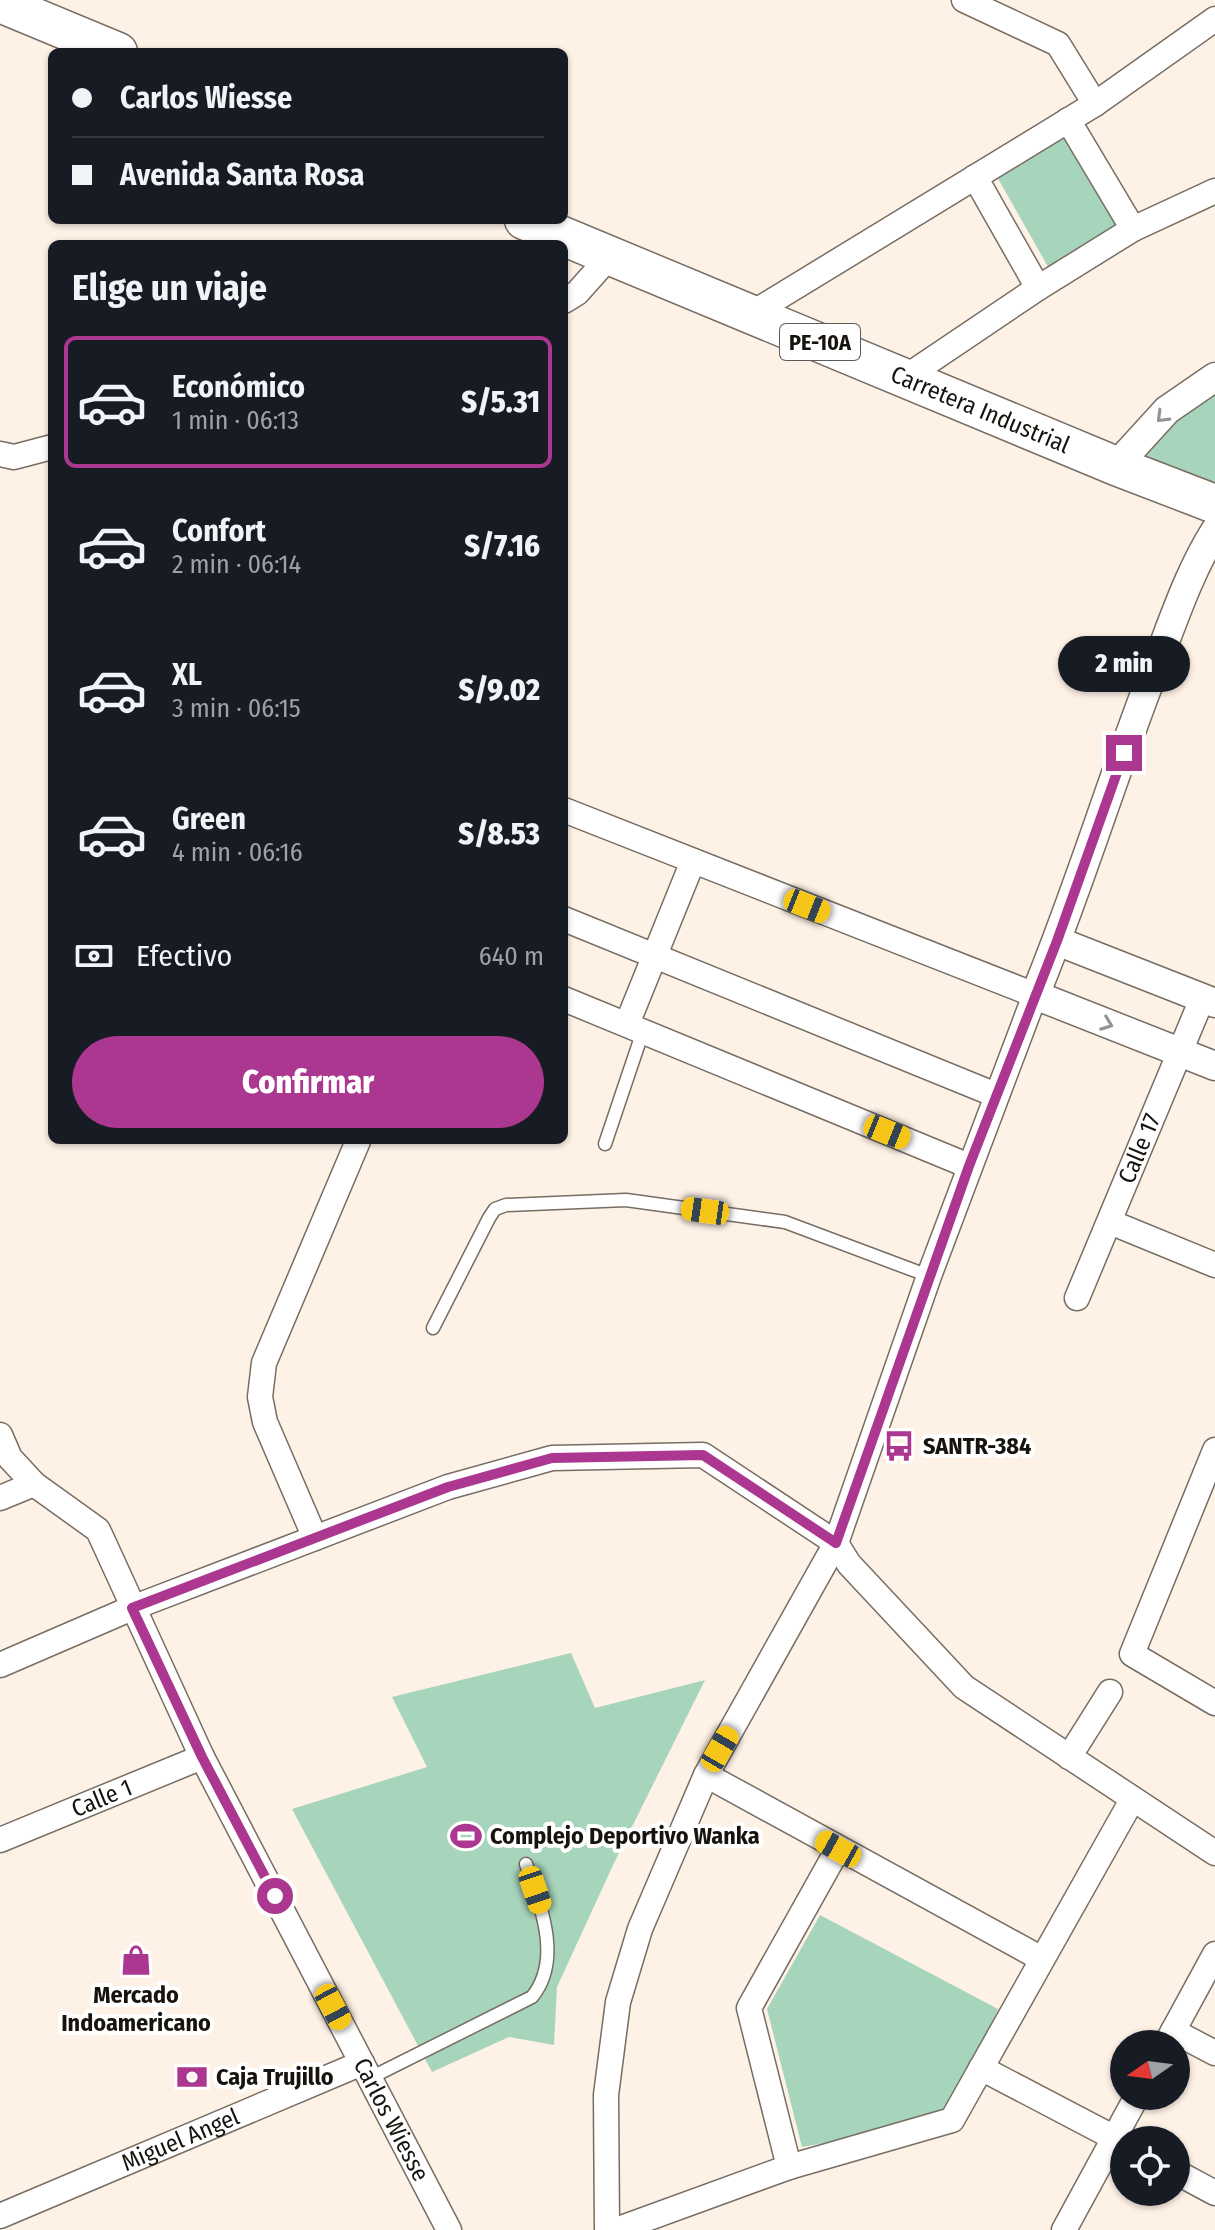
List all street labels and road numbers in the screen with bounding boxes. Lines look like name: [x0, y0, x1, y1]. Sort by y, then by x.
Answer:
road number: PE-10A: [780, 324, 860, 360]
street label: Carretera Industrial: [887, 360, 1074, 459]
street label: Calle 17: [1113, 1109, 1167, 1187]
street label: Calle 1: [67, 1773, 136, 1823]
street label: Carlos Wiesse: [348, 2053, 435, 2186]
street label: Miguel Angel: [118, 2102, 244, 2177]

